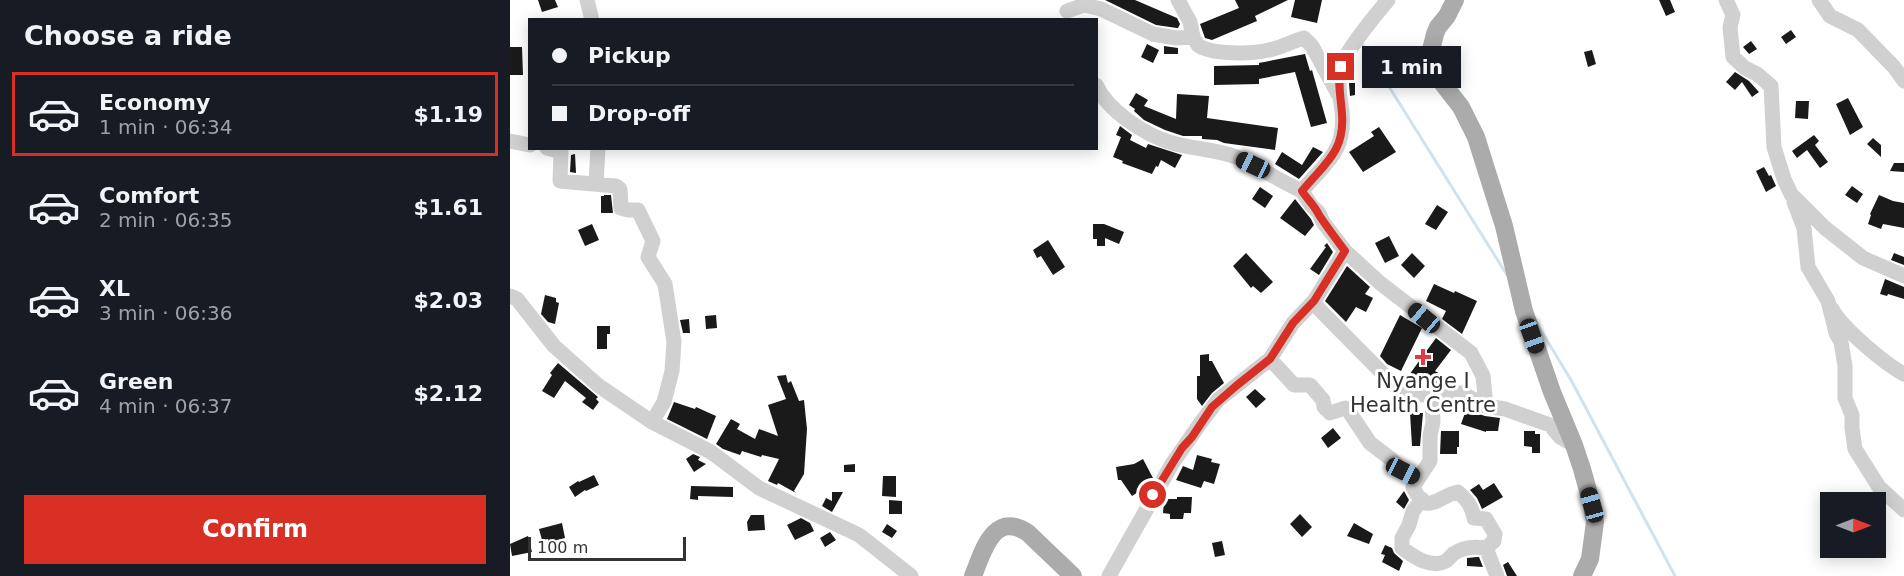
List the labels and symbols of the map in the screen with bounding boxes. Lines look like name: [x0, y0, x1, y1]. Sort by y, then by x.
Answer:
callout: 1 min: [1362, 46, 1461, 88]
route end: [1327, 53, 1354, 80]
car: [1233, 149, 1273, 181]
car: [1404, 300, 1444, 336]
car: [1517, 316, 1547, 356]
marker: Nyange I Health Centre: [1414, 348, 1432, 366]
place label: Nyange I Health Centre: [1350, 369, 1496, 417]
car: [1383, 455, 1423, 487]
route start: [1139, 481, 1166, 508]
car: [1578, 485, 1606, 525]
north arrow: [1820, 492, 1886, 558]
scale bar: [528, 534, 686, 562]

